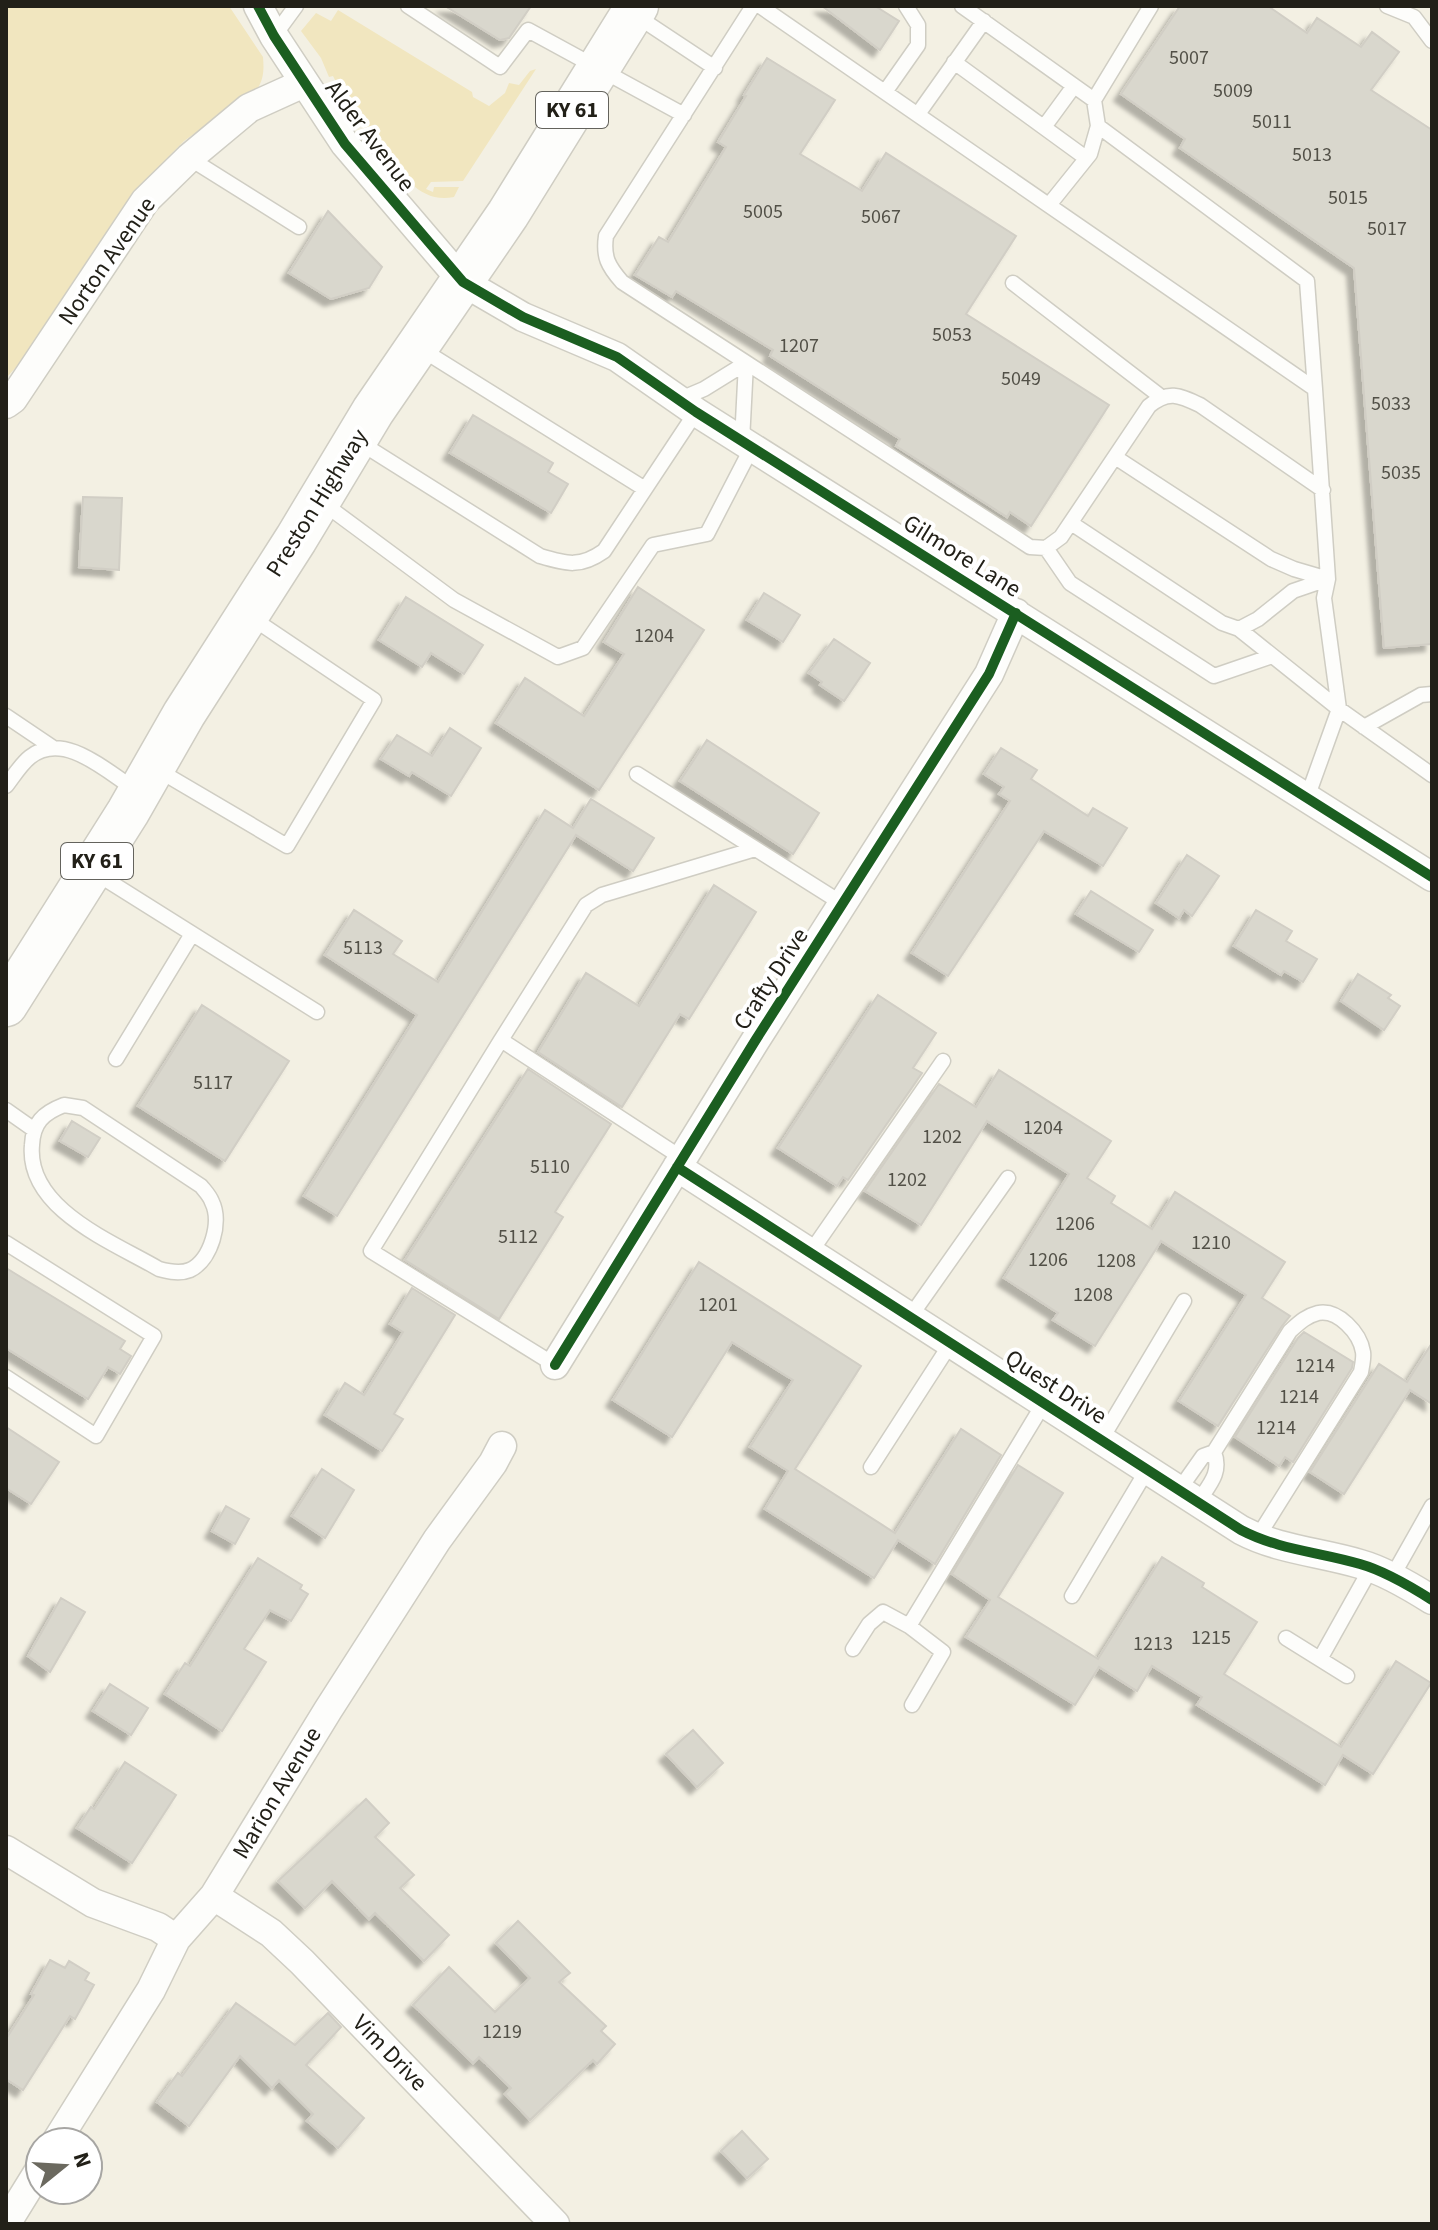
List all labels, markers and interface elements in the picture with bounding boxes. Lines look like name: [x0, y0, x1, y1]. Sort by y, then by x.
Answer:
house number: 5007: [1169, 44, 1209, 72]
street label: Alder Avenue: [316, 73, 424, 199]
house number: 5009: [1213, 77, 1253, 105]
road number: KY 61: [536, 92, 608, 128]
house number: 5011: [1252, 108, 1292, 136]
house number: 5013: [1292, 141, 1332, 169]
house number: 5015: [1328, 184, 1368, 212]
street label: Norton Avenue: [50, 190, 164, 332]
house number: 5005: [743, 198, 783, 226]
house number: 5067: [861, 203, 901, 231]
house number: 5017: [1367, 215, 1407, 243]
house number: 5053: [932, 321, 972, 349]
house number: 1207: [779, 332, 819, 360]
house number: 5049: [1001, 365, 1041, 393]
house number: 5033: [1371, 390, 1411, 418]
street label: Preston Highway: [257, 422, 377, 584]
house number: 5035: [1381, 459, 1421, 487]
street label: Gilmore Lane: [896, 506, 1028, 606]
house number: 1204: [634, 622, 674, 650]
road number: KY 61: [61, 843, 133, 879]
street label: Crafty Drive: [725, 921, 817, 1037]
house number: 5113: [343, 934, 383, 962]
house number: 5117: [193, 1069, 233, 1097]
house number: 1204: [1023, 1114, 1063, 1142]
house number: 1202: [922, 1123, 962, 1151]
house number: 5110: [530, 1153, 570, 1181]
house number: 1202: [887, 1166, 927, 1194]
house number: 1206: [1055, 1210, 1095, 1238]
house number: 5112: [498, 1223, 538, 1251]
house number: 1210: [1191, 1229, 1231, 1257]
house number: 1206: [1028, 1246, 1068, 1274]
house number: 1208: [1096, 1247, 1136, 1275]
house number: 1208: [1073, 1281, 1113, 1309]
house number: 1201: [698, 1291, 738, 1319]
street label: Quest Drive: [998, 1341, 1114, 1433]
house number: 1214: [1295, 1352, 1335, 1380]
house number: 1214: [1279, 1383, 1319, 1411]
house number: 1214: [1256, 1414, 1296, 1442]
house number: 1215: [1191, 1624, 1231, 1652]
house number: 1213: [1133, 1630, 1173, 1658]
street label: Marion Avenue: [224, 1720, 330, 1866]
street label: Vim Drive: [344, 2007, 436, 2099]
house number: 1219: [482, 2018, 522, 2046]
north arrow: [24, 2126, 104, 2206]
text: N: [65, 2148, 100, 2172]

